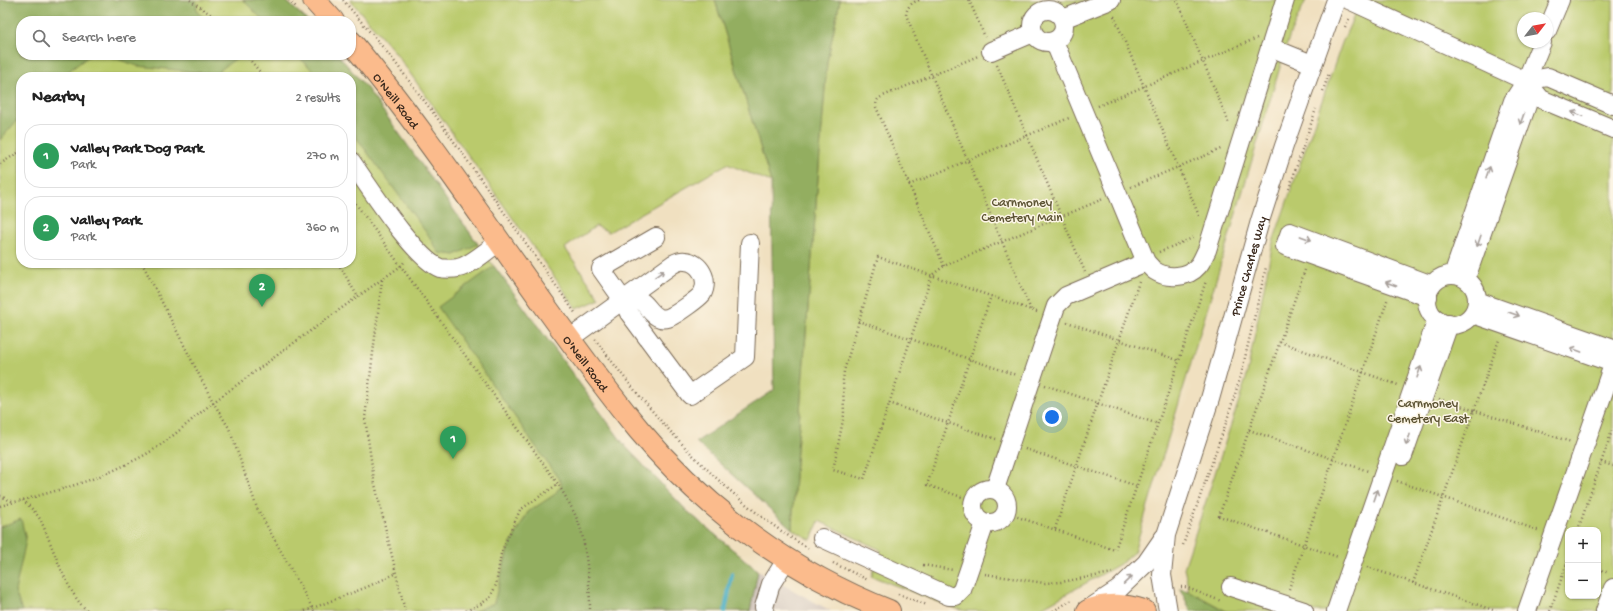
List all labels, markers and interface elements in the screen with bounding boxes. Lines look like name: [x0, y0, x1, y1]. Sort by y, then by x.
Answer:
north arrow: [1517, 12, 1553, 48]
search box: [16, 16, 356, 60]
icon: search: [30, 27, 52, 49]
text: Search here: [62, 29, 136, 47]
street label: O'Neill Road: [369, 71, 422, 134]
text: Nearby: [32, 88, 85, 108]
text: 2 results: [295, 91, 340, 106]
one-way arrow: [1572, 110, 1584, 117]
one-way arrow: [1518, 112, 1526, 124]
text: Valley Park Dog Park: [71, 140, 203, 158]
text: 1: [43, 149, 49, 164]
text: 270 m: [306, 149, 339, 164]
text: Park: [71, 158, 96, 173]
one-way arrow: [1485, 166, 1493, 178]
park label: Carnmoney Cemetery Main: [981, 196, 1063, 226]
text: Valley Park: [71, 212, 142, 230]
street label: Prince Charles Way: [1228, 214, 1271, 319]
text: 2: [43, 221, 49, 236]
text: 360 m: [306, 221, 339, 236]
text: Park: [71, 230, 96, 245]
one-way arrow: [1300, 235, 1312, 243]
one-way arrow: [1475, 235, 1482, 248]
one-way arrow: [653, 270, 664, 278]
pin: 2: [249, 274, 275, 307]
one-way arrow: [1384, 280, 1397, 287]
one-way arrow: [1508, 310, 1520, 318]
street label: O'Neill Road: [559, 333, 611, 396]
one-way arrow: [1571, 346, 1583, 354]
one-way arrow: [1416, 366, 1423, 379]
park label: Carnmoney Cemetery East: [1387, 397, 1470, 427]
your location: [1042, 407, 1062, 427]
pin: 1: [440, 426, 466, 459]
one-way arrow: [1404, 434, 1412, 446]
one-way arrow: [1373, 489, 1381, 501]
map controls: [1565, 527, 1601, 599]
button: +: [1565, 527, 1601, 563]
button: −: [1565, 563, 1601, 599]
one-way arrow: [1123, 575, 1133, 585]

